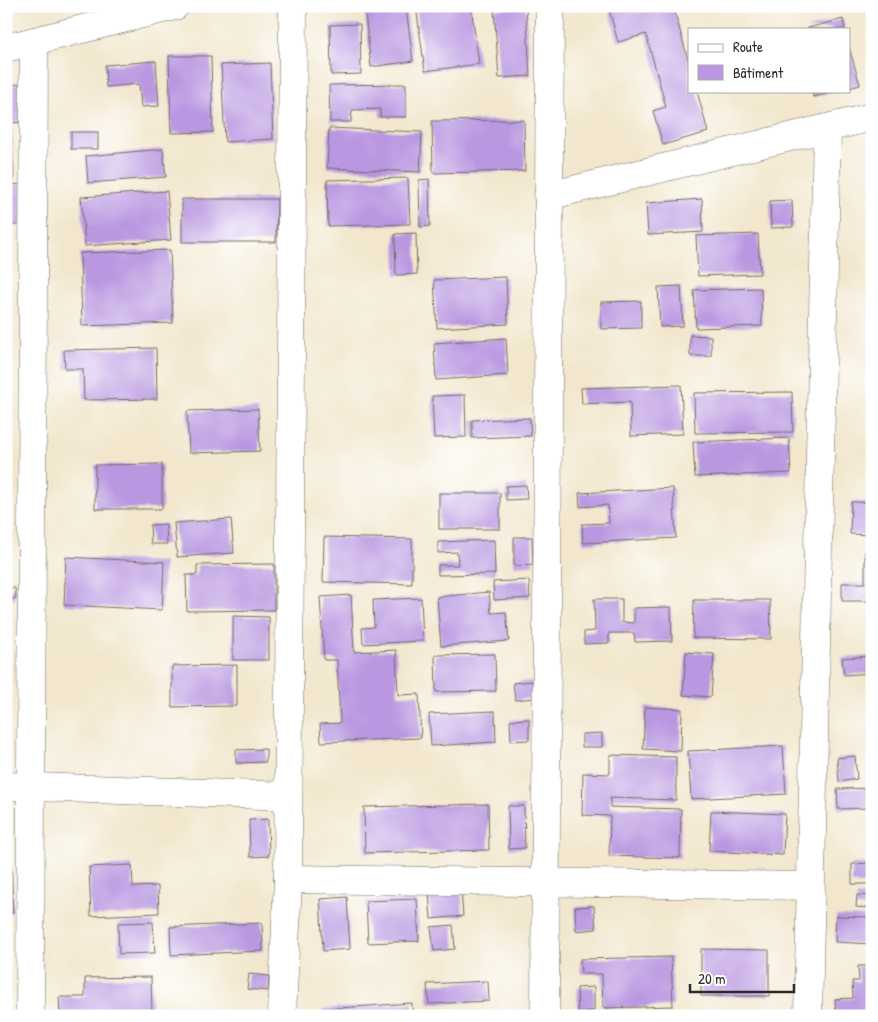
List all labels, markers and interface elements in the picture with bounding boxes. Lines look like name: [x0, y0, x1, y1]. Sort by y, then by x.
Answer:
legend: [688, 28, 850, 92]
text: Route: [733, 36, 763, 57]
text: Bâtiment: [733, 62, 784, 83]
scale bar: [690, 962, 794, 994]
text: 20 m: [698, 968, 725, 989]

